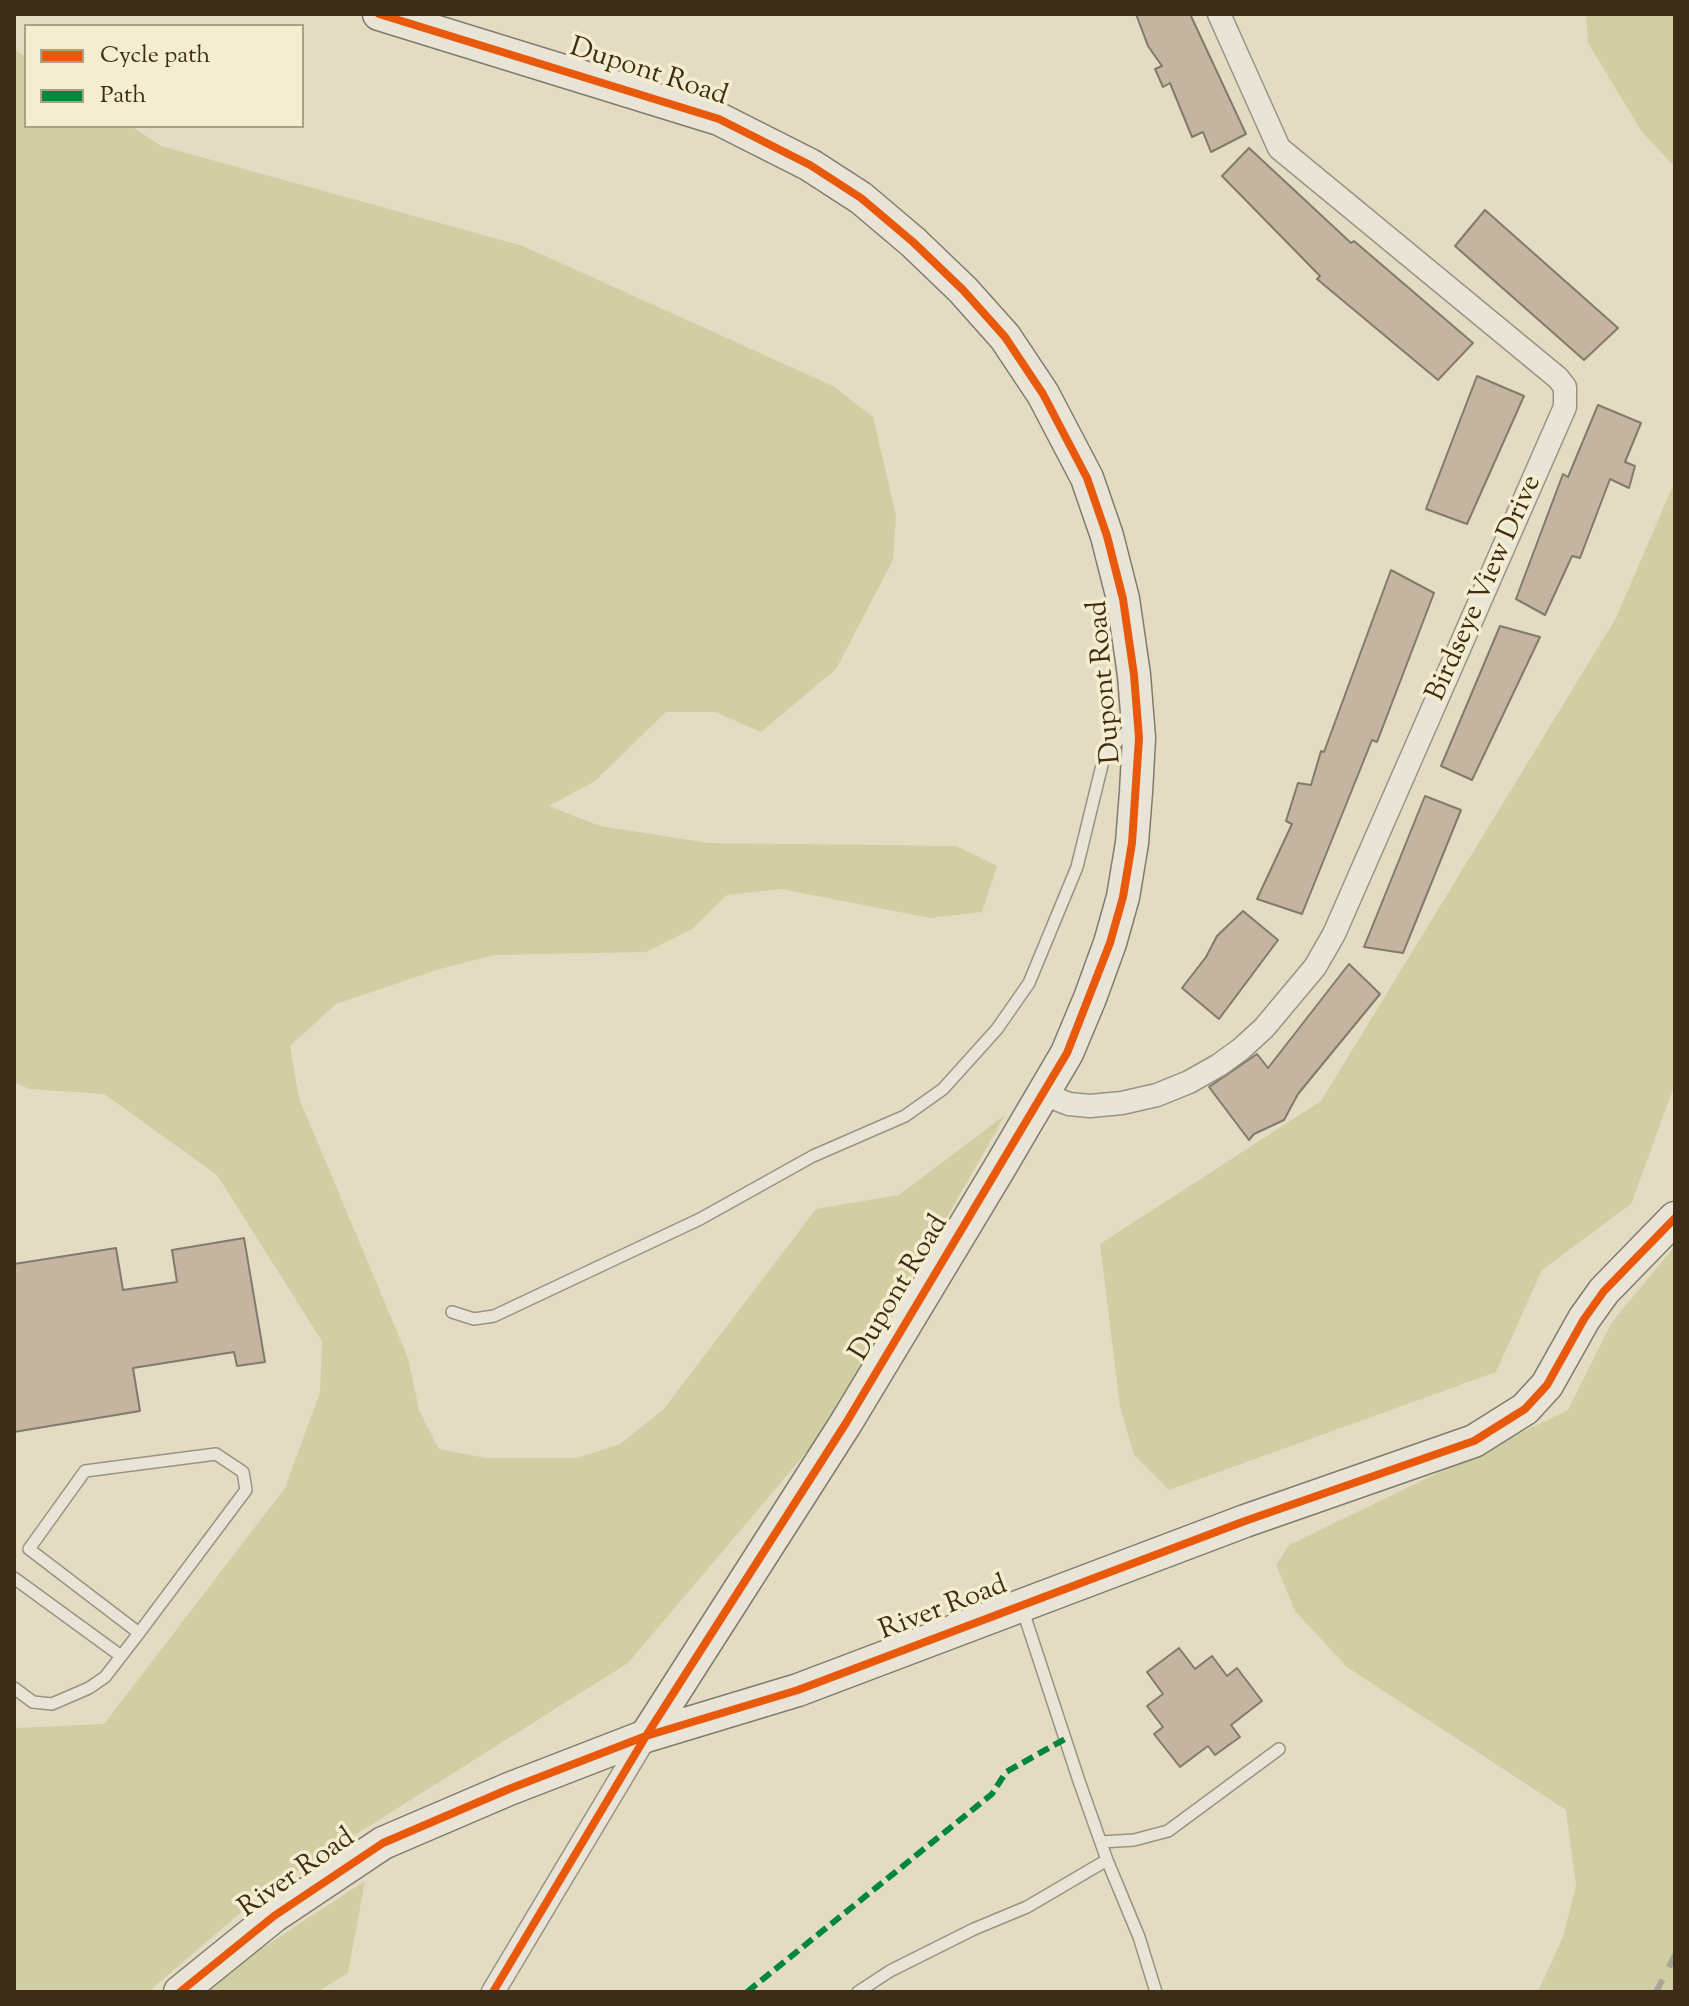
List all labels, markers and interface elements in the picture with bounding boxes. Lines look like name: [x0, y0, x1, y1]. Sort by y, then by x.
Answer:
legend: [24, 24, 304, 128]
street label: Dupont Road: [565, 33, 731, 115]
text: Cycle path: [100, 39, 210, 73]
text: Path: [100, 79, 146, 113]
street label: Birdseye View Drive: [1421, 471, 1551, 707]
street label: Dupont Road: [1083, 599, 1131, 765]
street label: Dupont Road: [844, 1210, 958, 1368]
street label: River Road: [875, 1570, 1013, 1650]
street label: River Road: [233, 1823, 363, 1927]

